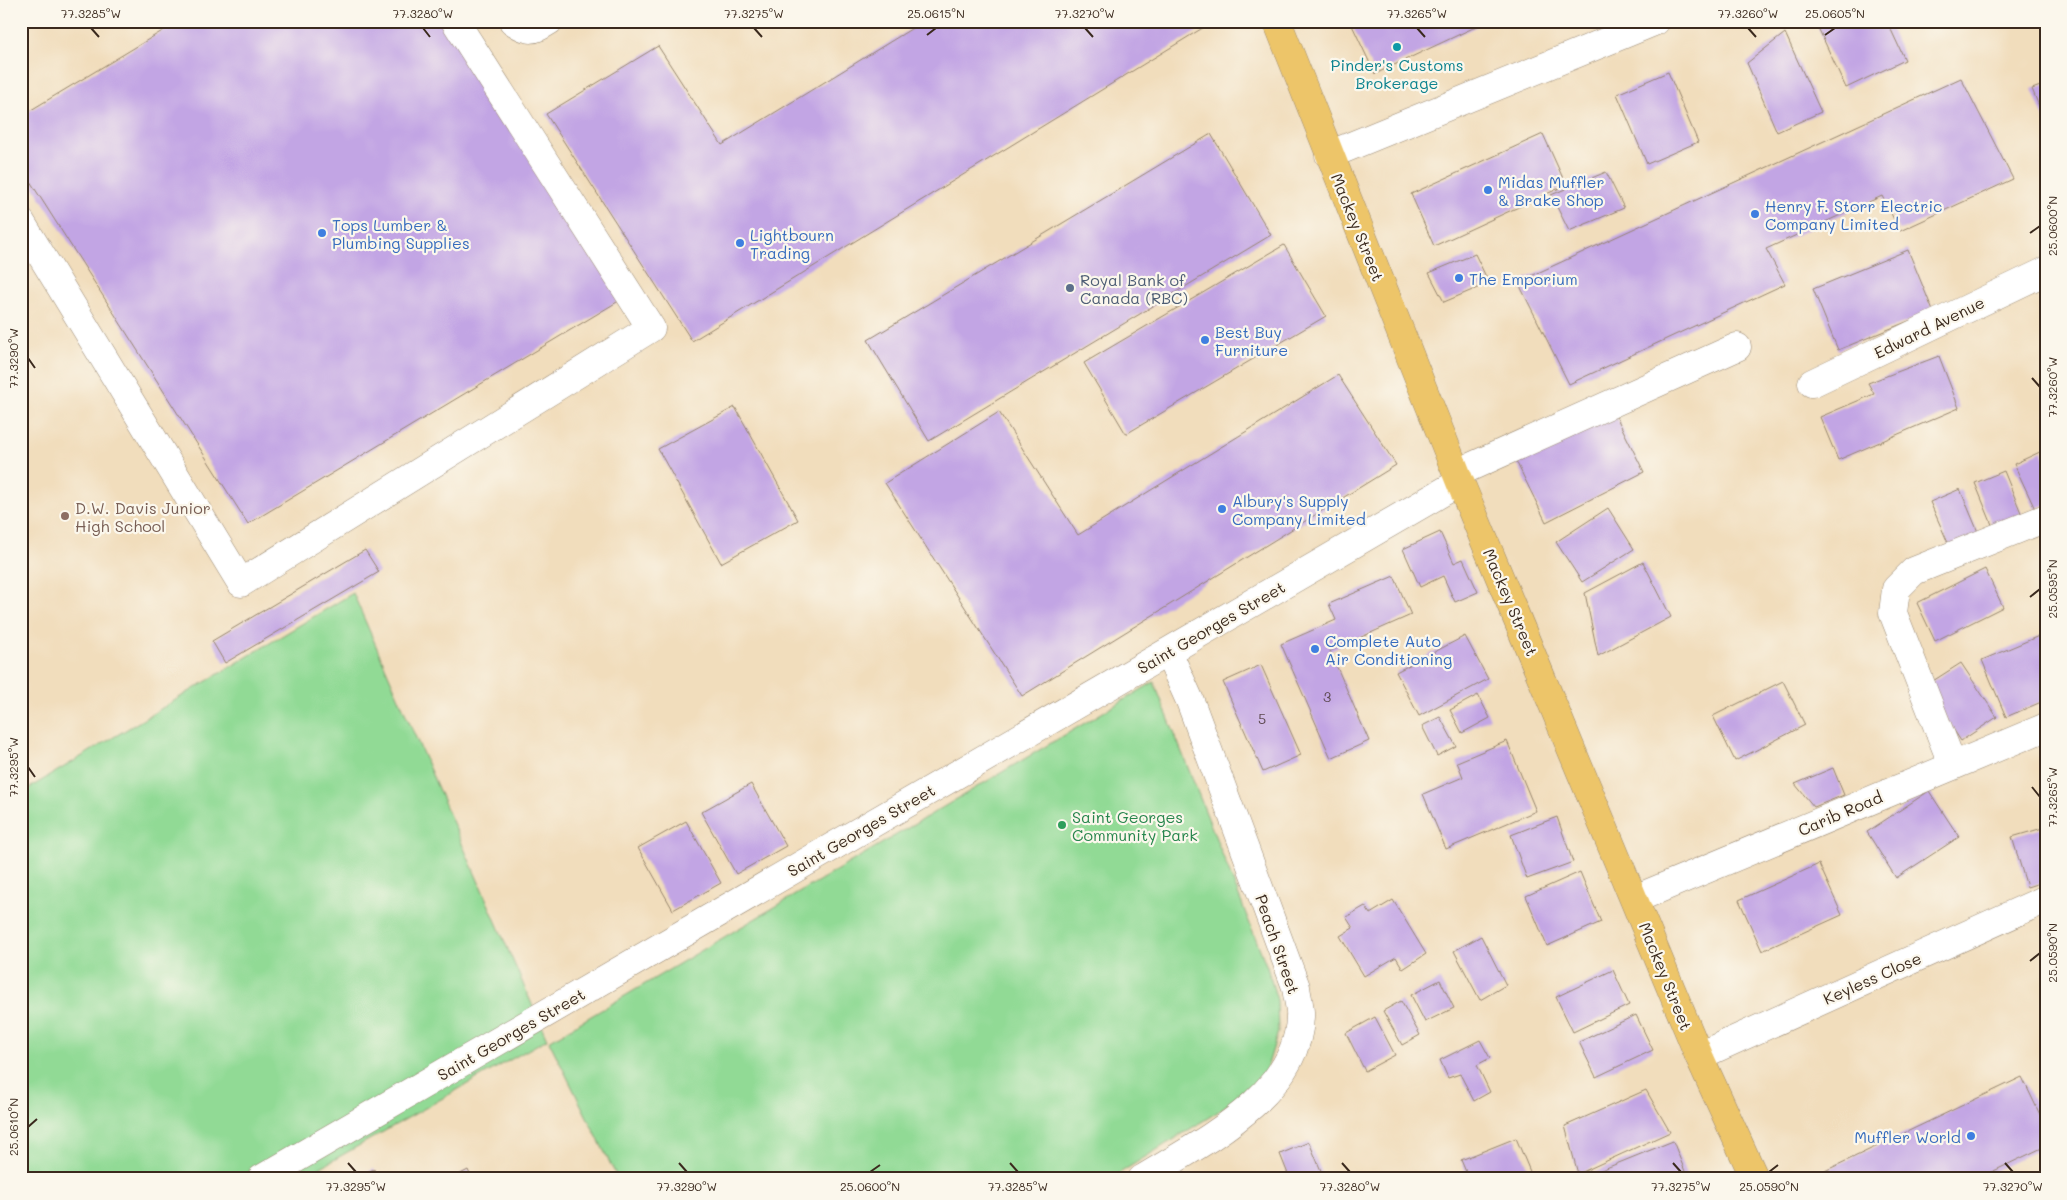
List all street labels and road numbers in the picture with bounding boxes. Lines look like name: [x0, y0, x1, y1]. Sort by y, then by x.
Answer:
street label: Mackey Street: [1327, 170, 1389, 284]
street label: Edward Avenue: [1870, 291, 1988, 363]
street label: Mackey Street: [1479, 545, 1543, 659]
street label: Saint Georges Street: [1133, 576, 1289, 678]
street label: Saint Georges Street: [783, 779, 939, 881]
street label: Carib Road: [1795, 786, 1885, 840]
street label: Peach Street: [1251, 891, 1305, 997]
street label: Mackey Street: [1635, 919, 1697, 1033]
street label: Keyless Close: [1820, 947, 1924, 1009]
street label: Saint Georges Street: [433, 983, 589, 1085]

